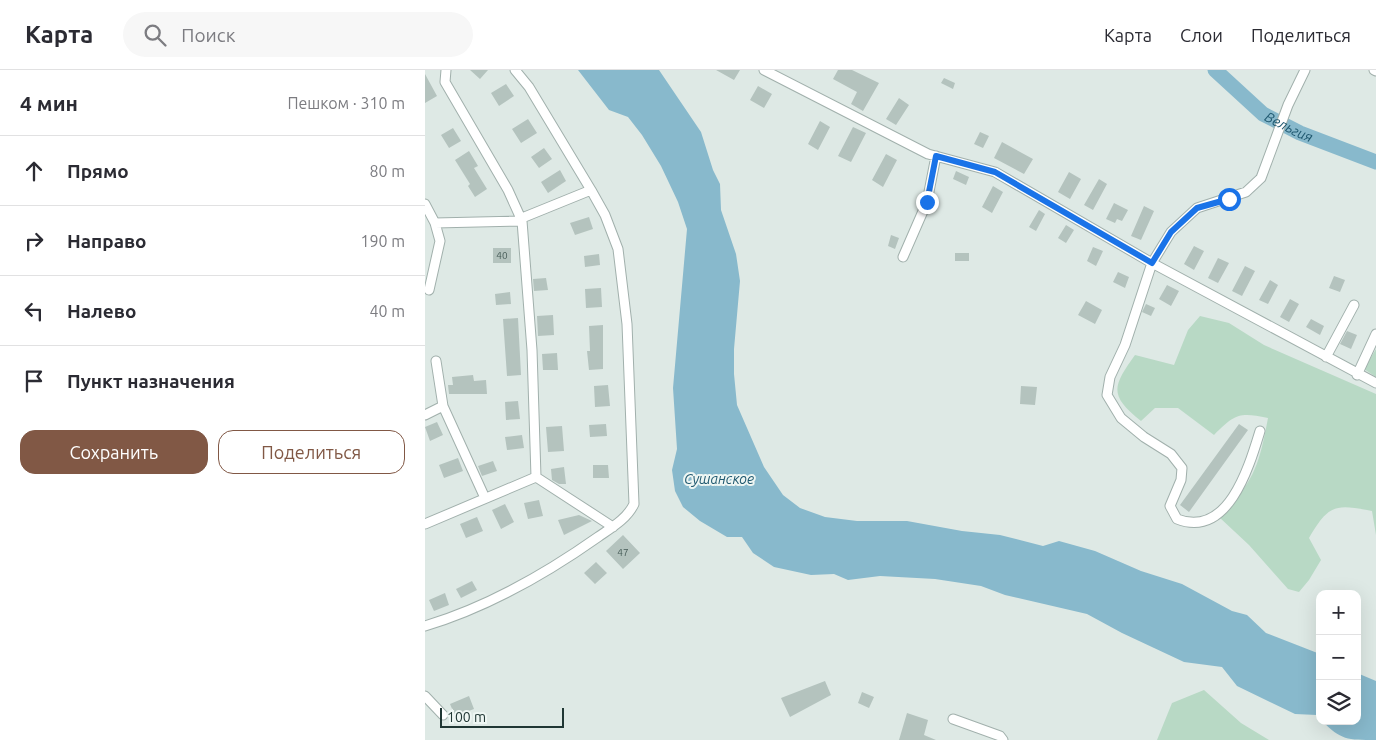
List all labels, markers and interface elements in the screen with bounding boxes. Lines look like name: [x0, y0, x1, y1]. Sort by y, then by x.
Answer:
search box: [123, 12, 473, 57]
text: Карта: [25, 21, 93, 48]
icon: search: [141, 21, 169, 49]
text: Поиск: [181, 24, 235, 46]
text: Карта: [1104, 25, 1152, 45]
text: Слои: [1180, 25, 1223, 45]
text: Поделиться: [1251, 25, 1351, 45]
text: 4 мин: [20, 91, 78, 115]
text: Пешком · 310 m: [287, 94, 405, 112]
water label: Вельгия: [1262, 108, 1315, 145]
icon: ahead: [20, 157, 48, 185]
text: Прямо: [67, 160, 129, 182]
text: 80 m: [369, 162, 405, 180]
route start: [1218, 188, 1241, 211]
route end: [916, 191, 939, 214]
icon: right: [20, 227, 48, 255]
text: Направо: [67, 230, 147, 252]
text: 190 m: [360, 232, 405, 250]
house number: 40: [496, 250, 508, 261]
icon: left: [20, 297, 48, 325]
text: Налево: [67, 300, 136, 322]
text: 40 m: [369, 302, 405, 320]
icon: arrive: [20, 367, 48, 395]
text: Пункт назначения: [67, 370, 235, 392]
button: Сохранить: [20, 430, 208, 474]
button: Поделиться: [218, 430, 405, 474]
water label: Сушанское: [684, 471, 754, 487]
house number: 47: [617, 547, 629, 558]
map controls: [1316, 590, 1361, 725]
button: +: [1316, 590, 1361, 635]
button: −: [1316, 635, 1361, 680]
button: layers: [1316, 680, 1361, 725]
scale bar: [440, 705, 564, 728]
text: 100 m: [447, 709, 486, 725]

